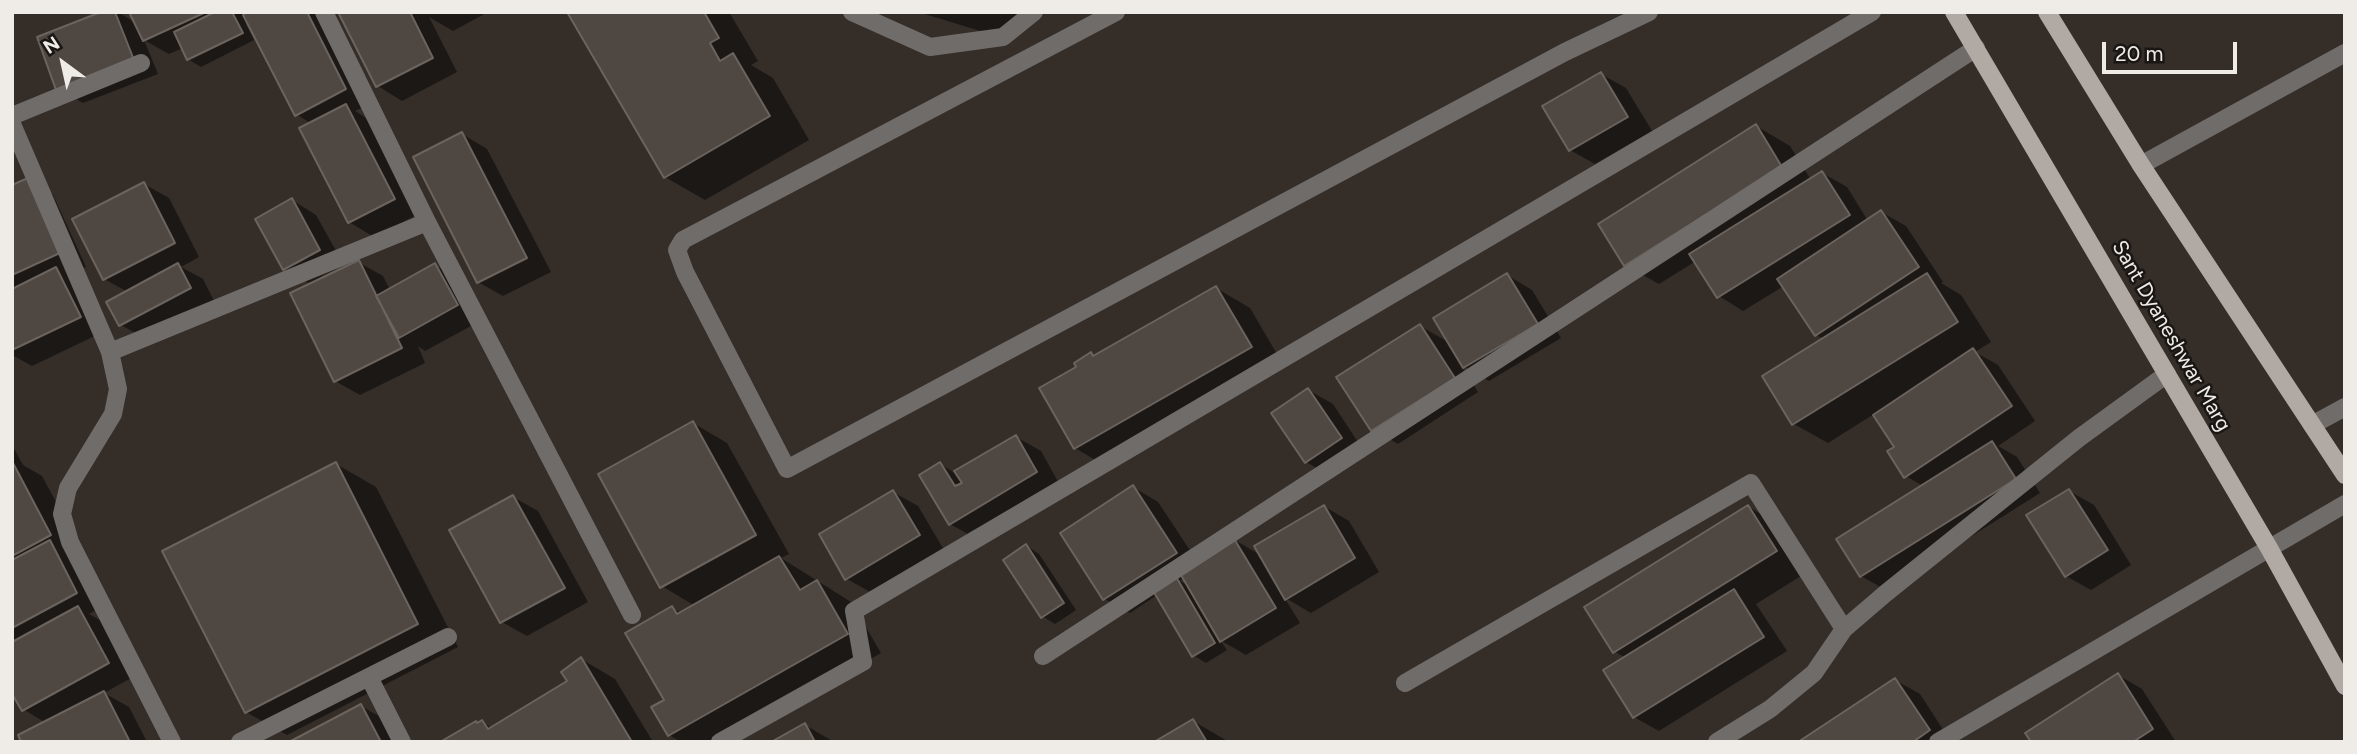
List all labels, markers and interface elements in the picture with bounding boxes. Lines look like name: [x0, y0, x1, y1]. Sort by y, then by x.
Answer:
north arrow: [28, 28, 98, 98]
scale bar: [2105, 28, 2240, 72]
text: N: [39, 31, 64, 59]
text: 20 m: [2115, 41, 2163, 66]
street label: Sant Dyaneshwar Marg: [2106, 236, 2236, 436]

